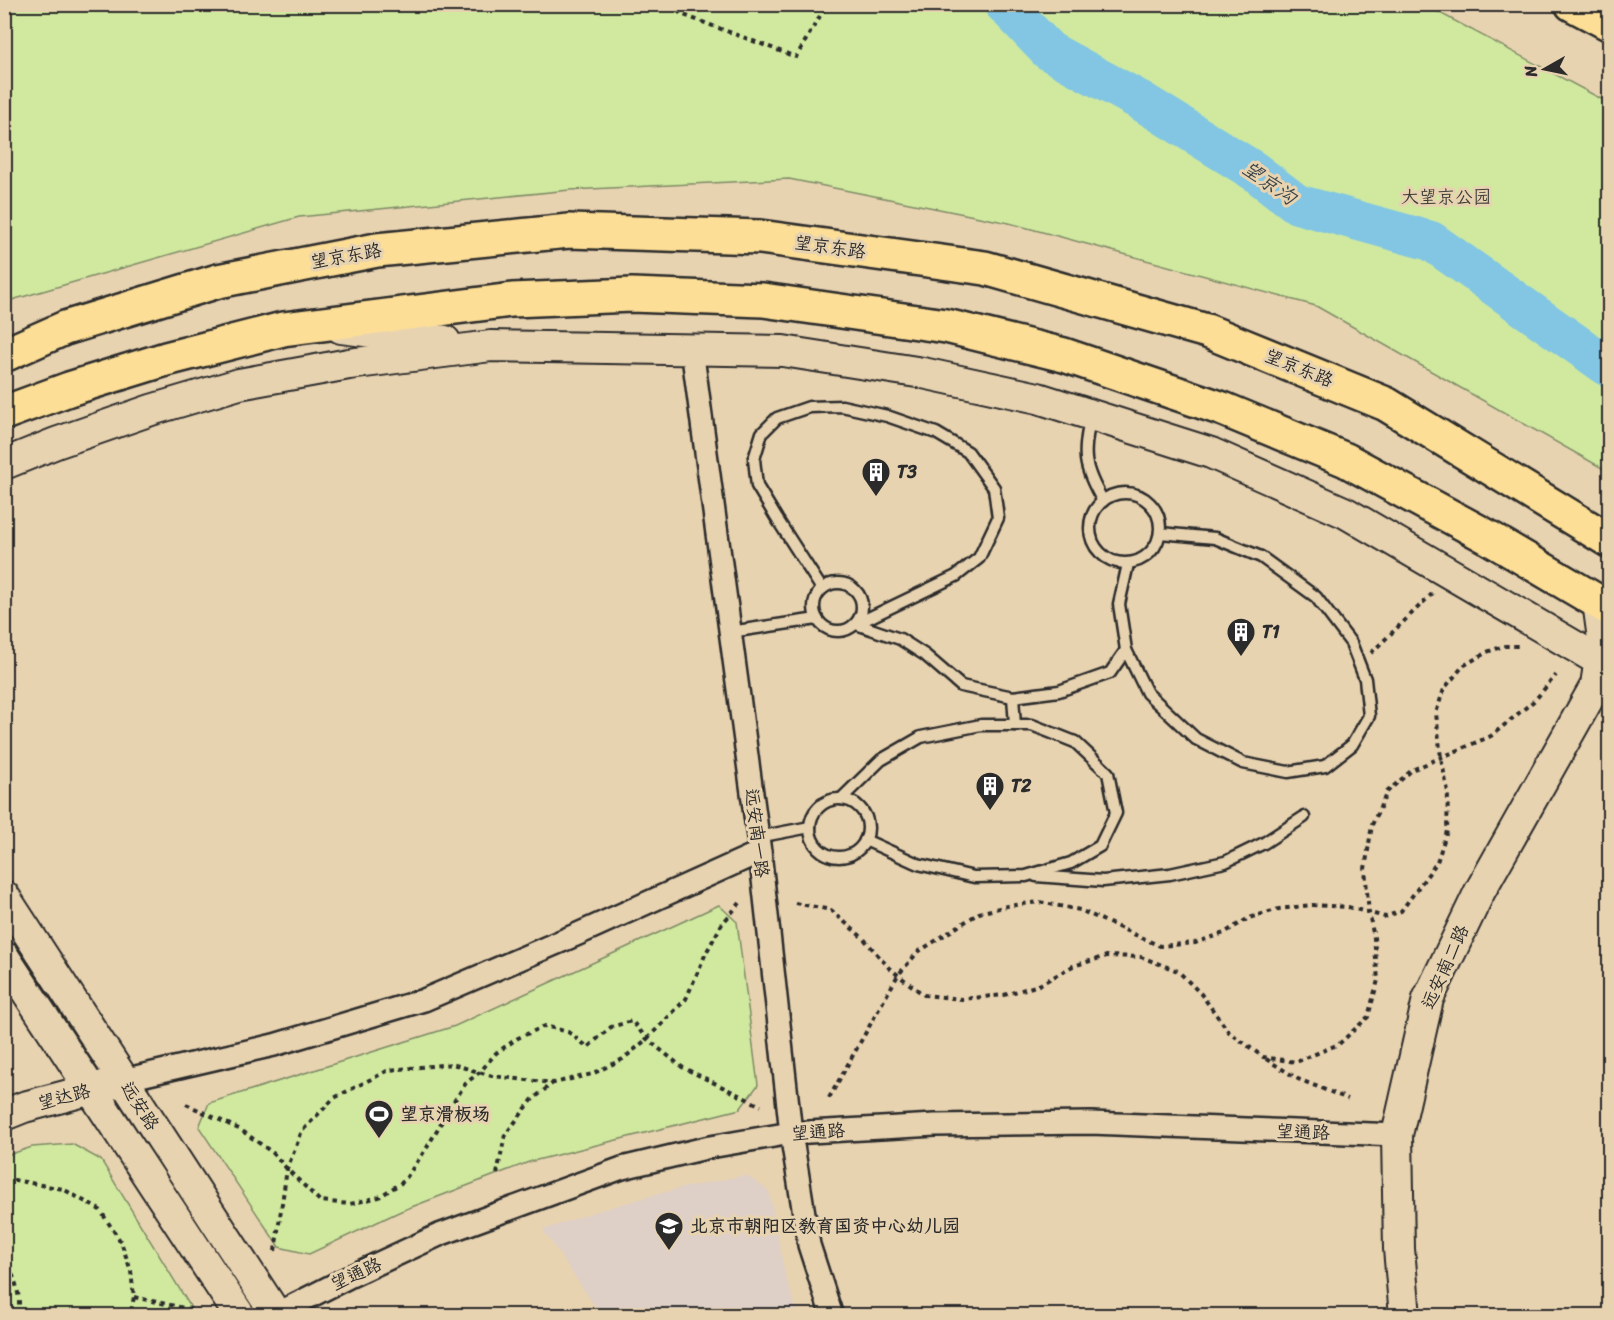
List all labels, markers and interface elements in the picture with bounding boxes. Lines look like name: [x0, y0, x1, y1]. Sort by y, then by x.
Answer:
north arrow: [1515, 39, 1575, 99]
text: N: [1515, 63, 1546, 80]
water label: 望京沟: [1234, 151, 1305, 216]
park label: 大望京公园: [1401, 181, 1491, 213]
street label: 望京东路: [792, 226, 868, 268]
street label: 望京东路: [308, 234, 384, 278]
street label: 望京东路: [1260, 340, 1338, 396]
building icon: T3: [860, 456, 892, 498]
place label: T3: [897, 456, 917, 488]
building icon: T1: [1225, 616, 1257, 658]
place label: T1: [1262, 616, 1280, 648]
building icon: T2: [974, 770, 1006, 812]
place label: T2: [1011, 770, 1032, 802]
street label: 远安南一路: [736, 786, 778, 880]
street label: 远安南二路: [1412, 919, 1478, 1015]
street label: 望达路: [34, 1075, 94, 1119]
street label: 远安路: [112, 1075, 168, 1137]
sports icon: 望京滑板场: [363, 1098, 395, 1140]
place label: 望京滑板场: [400, 1098, 490, 1130]
street label: 望通路: [790, 1114, 846, 1150]
street label: 望通路: [1275, 1115, 1331, 1149]
school or university icon: 北京市朝阳区教育国资中心幼儿园: [653, 1210, 685, 1252]
place label: 北京市朝阳区教育国资中心幼儿园: [690, 1210, 960, 1242]
street label: 望通路: [325, 1248, 387, 1300]

